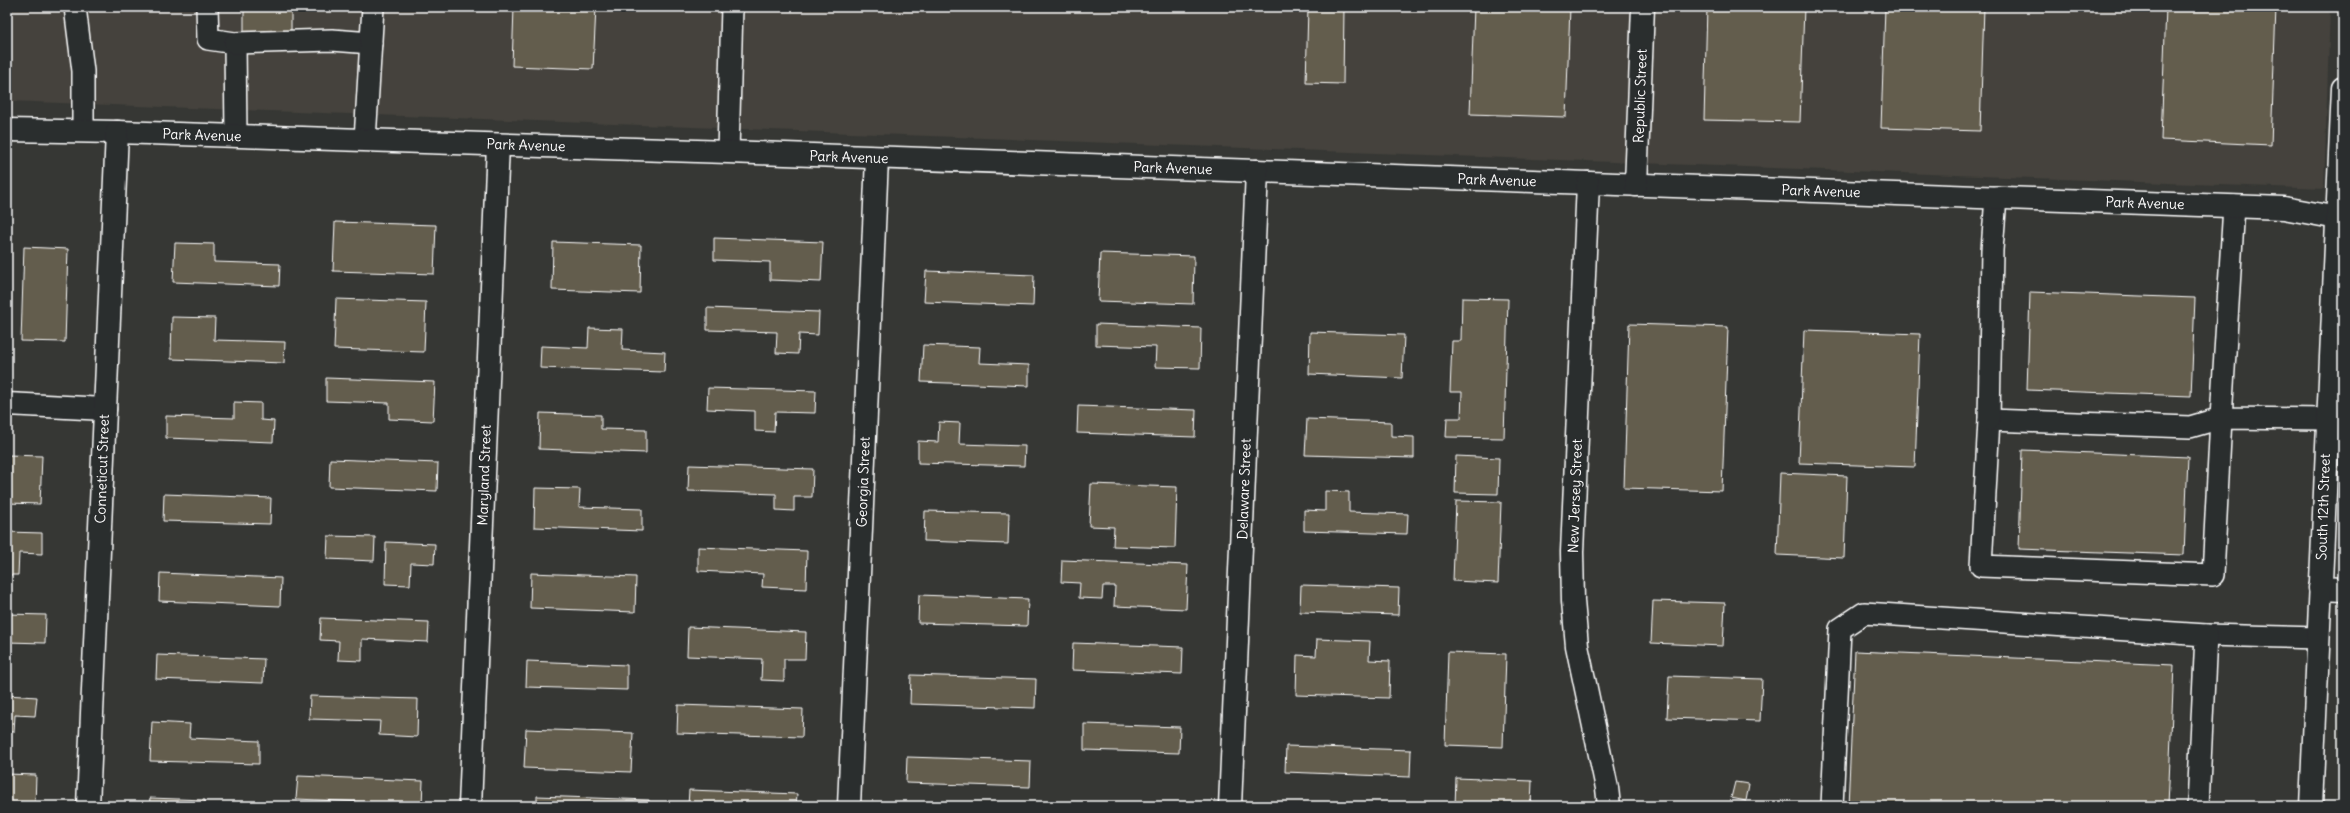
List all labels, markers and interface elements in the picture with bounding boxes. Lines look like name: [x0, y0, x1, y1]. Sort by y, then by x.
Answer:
street label: Republic Street: [1629, 48, 1651, 143]
street label: Park Avenue: [162, 125, 242, 145]
street label: Park Avenue: [486, 135, 566, 155]
street label: Park Avenue: [809, 147, 889, 167]
street label: Park Avenue: [1133, 158, 1213, 178]
street label: Park Avenue: [1457, 170, 1537, 190]
street label: Park Avenue: [1781, 181, 1861, 201]
street label: Park Avenue: [2105, 193, 2185, 213]
street label: Conneticut Street: [91, 414, 113, 524]
street label: Maryland Street: [473, 424, 495, 526]
street label: Georgia Street: [852, 436, 874, 528]
street label: Delaware Street: [1233, 438, 1255, 540]
street label: New Jersey Street: [1564, 438, 1586, 553]
street label: South 12th Street: [2312, 453, 2334, 561]

